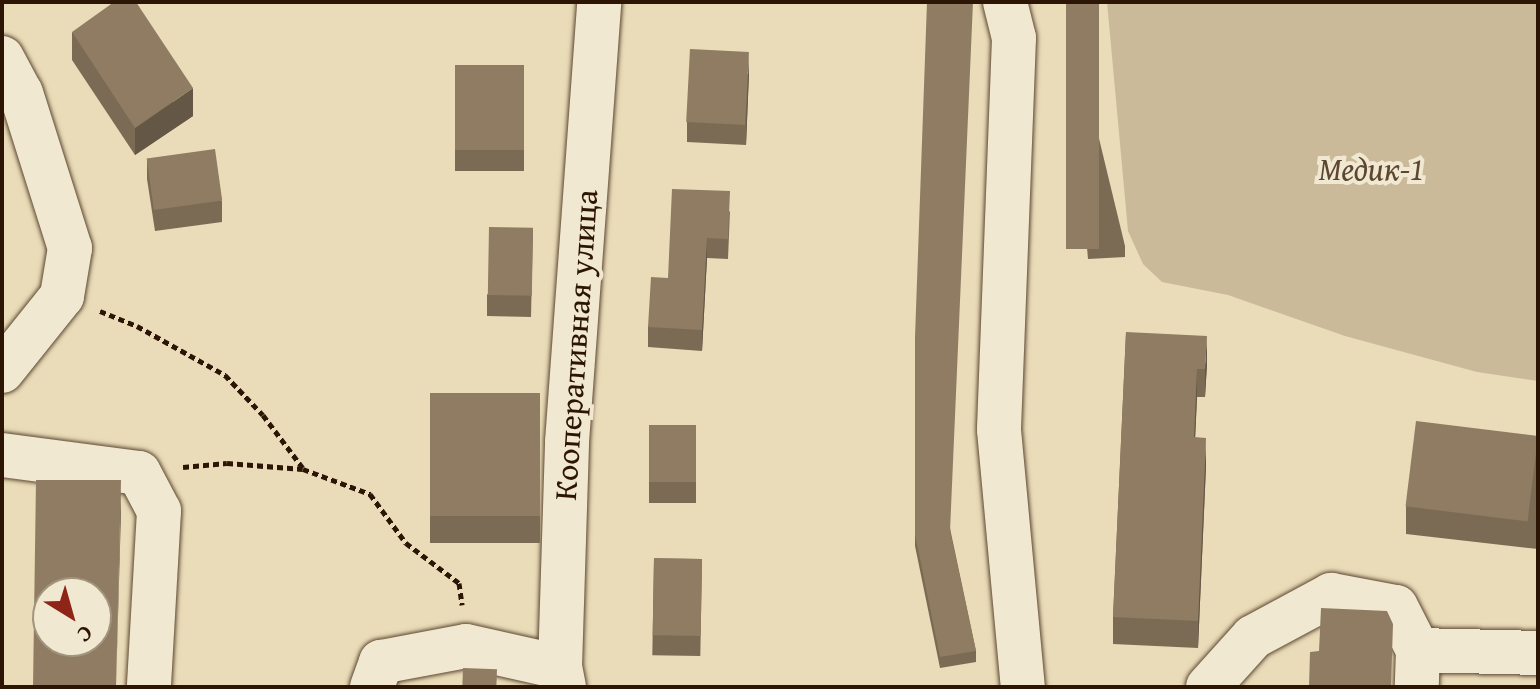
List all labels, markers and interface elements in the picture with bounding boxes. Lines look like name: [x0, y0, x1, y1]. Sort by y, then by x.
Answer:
park label: Медик-1: [1318, 150, 1424, 188]
street label: Кооперативная улица: [546, 188, 606, 502]
north arrow: [32, 577, 112, 657]
text: С: [71, 618, 100, 651]

